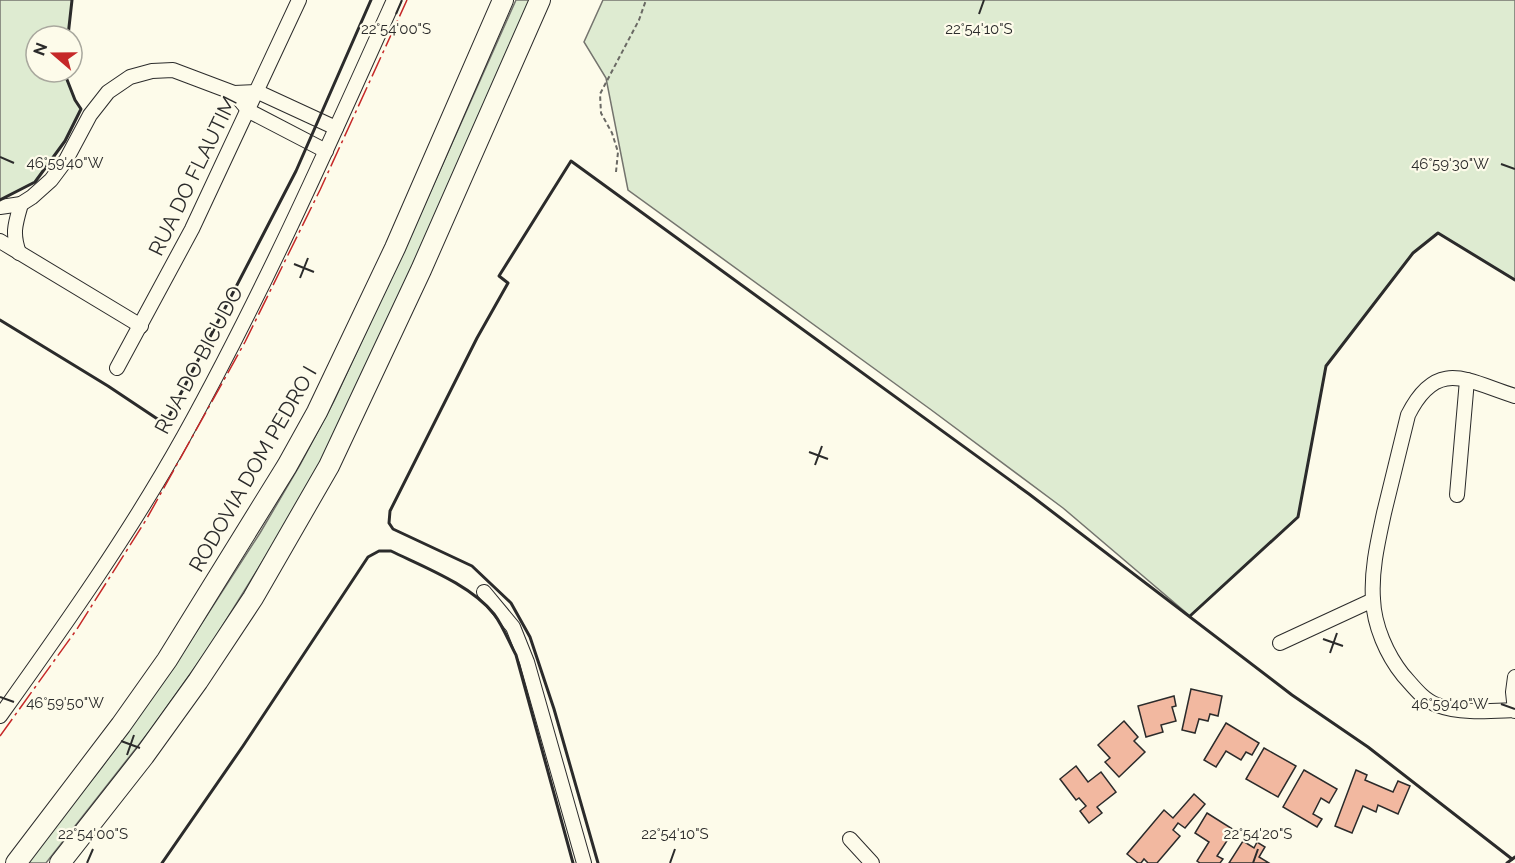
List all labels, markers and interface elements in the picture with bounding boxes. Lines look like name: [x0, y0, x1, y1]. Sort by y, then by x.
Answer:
text: 22°54'00"S: [361, 20, 431, 38]
text: 22°54'10"S: [945, 20, 1013, 38]
north arrow: [24, 24, 84, 84]
text: N: [29, 40, 51, 58]
street label: RUA DO FLAUTIM: [143, 92, 242, 260]
text: 46°59'40"W: [27, 154, 104, 172]
text: 46°59'30"W: [1411, 155, 1489, 173]
street label: RUA DO BICUDO: [149, 281, 248, 438]
street label: RODOVIA DOM PEDRO I: [183, 361, 322, 576]
text: 46°59'50"W: [26, 694, 104, 712]
text: 46°59'40"W: [1412, 695, 1489, 713]
text: 22°54'00"S: [58, 825, 128, 843]
text: 22°54'10"S: [641, 825, 709, 843]
text: 22°54'20"S: [1224, 825, 1292, 843]

